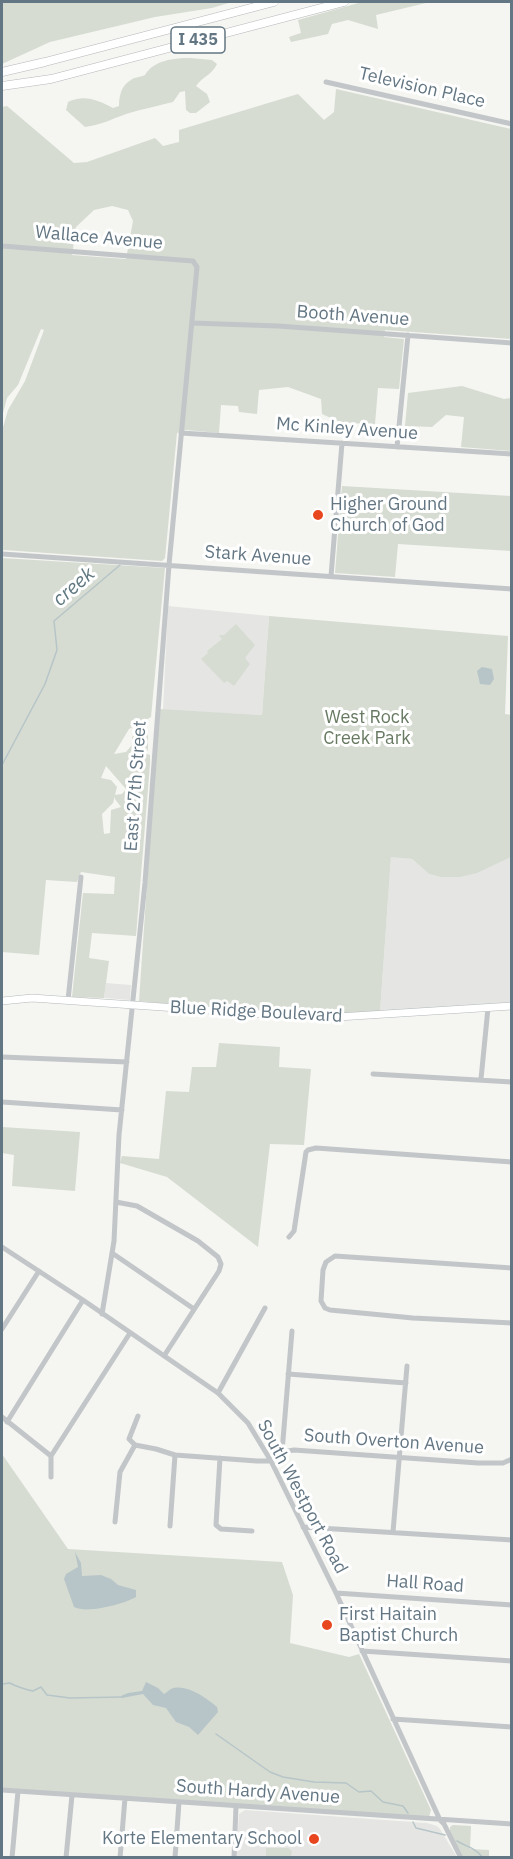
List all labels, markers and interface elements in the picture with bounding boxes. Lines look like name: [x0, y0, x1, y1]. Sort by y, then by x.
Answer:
road number: I 435: [171, 27, 225, 53]
street label: Television Place: [357, 63, 487, 113]
street label: Wallace Avenue: [34, 222, 164, 254]
street label: Booth Avenue: [296, 301, 410, 331]
street label: Mc Kinley Avenue: [275, 413, 419, 445]
place label: Higher Ground Church of God: [330, 494, 448, 536]
marker: Higher Ground Church of God: [311, 508, 325, 522]
street label: Stark Avenue: [204, 542, 312, 570]
water label: creek: [48, 562, 100, 612]
park label: West Rock Creek Park: [323, 707, 411, 750]
street label: East 27th Street: [121, 720, 151, 852]
street label: Blue Ridge Boulevard: [169, 997, 343, 1027]
street label: South Westport Road: [252, 1416, 352, 1578]
street label: South Overton Avenue: [303, 1425, 485, 1459]
street label: Hall Road: [386, 1571, 464, 1597]
place label: First Haitain Baptist Church: [339, 1604, 458, 1646]
marker: First Haitain Baptist Church: [320, 1618, 334, 1632]
street label: South Hardy Avenue: [175, 1776, 341, 1808]
place label: Korte Elementary School: [102, 1828, 302, 1850]
marker: Korte Elementary School: [307, 1832, 321, 1846]

